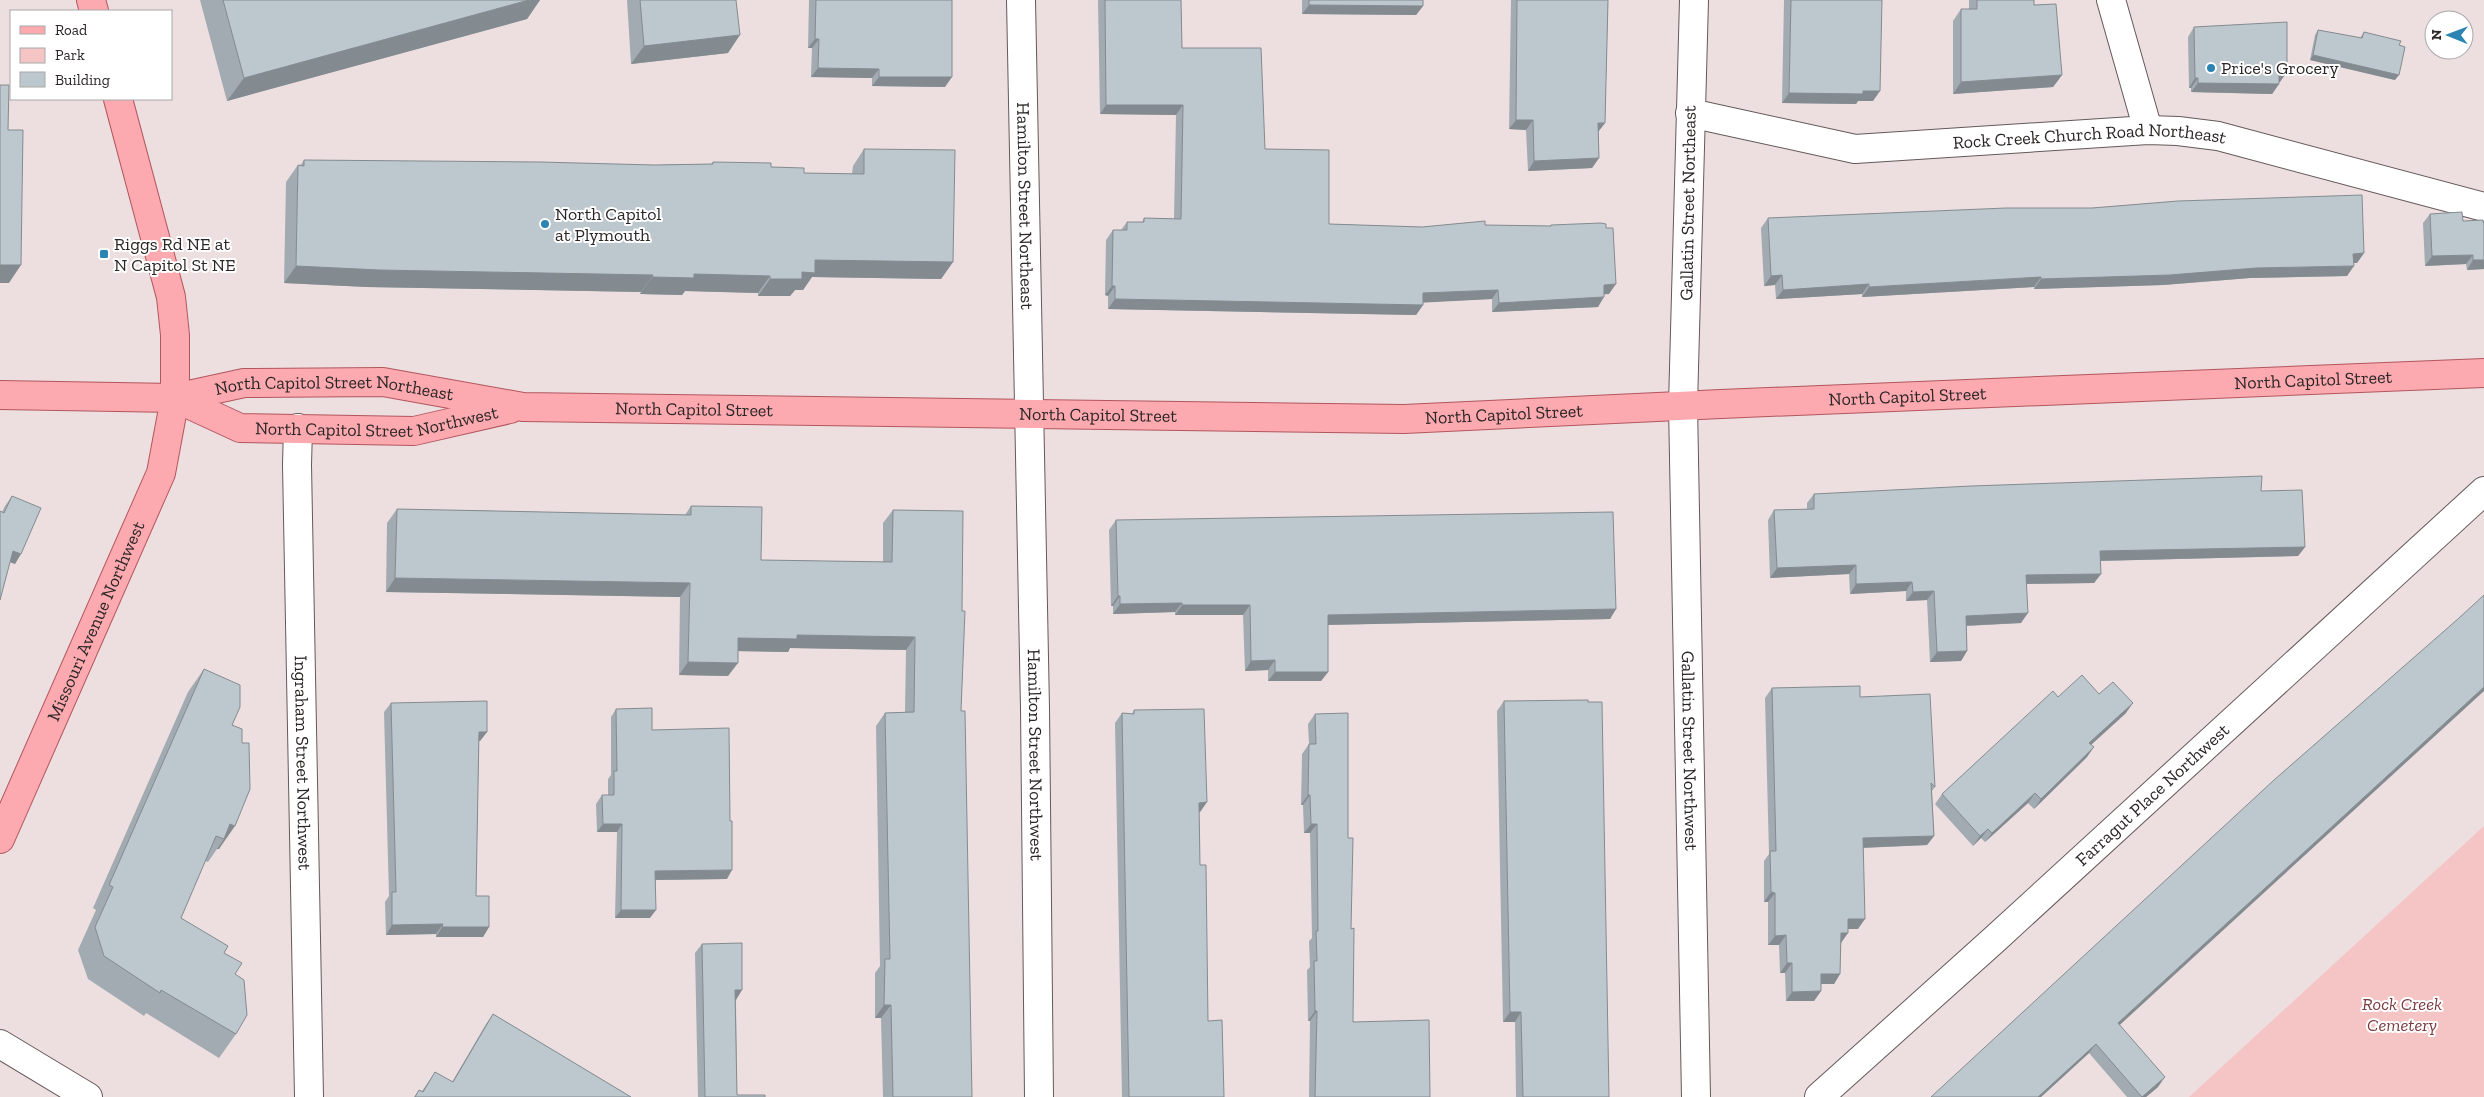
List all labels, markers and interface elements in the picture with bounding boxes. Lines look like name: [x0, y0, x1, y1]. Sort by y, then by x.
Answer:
legend: [10, 10, 172, 100]
north arrow: [2424, 10, 2474, 60]
text: Road: [55, 21, 88, 39]
text: N: [2428, 29, 2445, 40]
text: Park: [55, 46, 85, 64]
place label: Price's Grocery: [2221, 57, 2340, 79]
marker: Price's Grocery: [2205, 62, 2217, 74]
text: Building: [55, 71, 110, 89]
street label: Hamilton Street Northeast: [1012, 102, 1038, 310]
street label: Gallatin Street Northeast: [1675, 105, 1701, 301]
street label: Rock Creek Church Road Northeast: [1952, 119, 2229, 154]
place label: North Capitol at Plymouth: [555, 203, 662, 246]
marker: North Capitol at Plymouth: [539, 218, 551, 230]
place label: Riggs Rd NE at N Capitol St NE: [114, 233, 236, 276]
marker: Riggs Rd NE at N Capitol St NE: [98, 248, 110, 260]
street label: North Capitol Street: [2234, 366, 2393, 394]
street label: North Capitol Street Northeast: [213, 371, 456, 405]
street label: North Capitol Street: [1828, 382, 1987, 411]
street label: North Capitol Street: [615, 397, 774, 421]
street label: North Capitol Street: [1425, 400, 1584, 429]
street label: North Capitol Street Northwest: [255, 401, 500, 442]
street label: North Capitol Street: [1019, 403, 1178, 427]
street label: Missouri Avenue Northwest: [42, 518, 150, 725]
street label: Hamilton Street Northwest: [1023, 649, 1048, 861]
street label: Gallatin Street Northwest: [1677, 651, 1702, 851]
street label: Ingraham Street Northwest: [290, 655, 316, 871]
street label: Farragut Place Northwest: [2071, 719, 2234, 871]
park label: Rock Creek Cemetery: [2362, 993, 2442, 1036]

